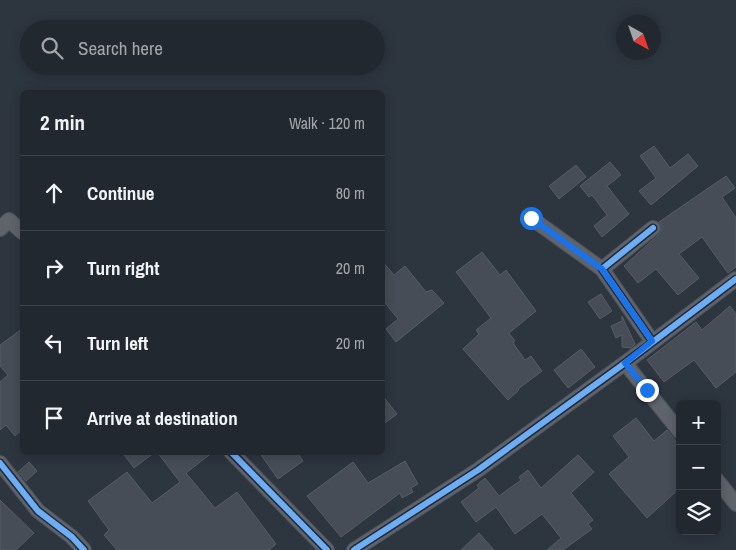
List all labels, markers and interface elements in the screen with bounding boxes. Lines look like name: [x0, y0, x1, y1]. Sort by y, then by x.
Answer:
north arrow: [616, 15, 661, 60]
search box: [20, 20, 385, 75]
icon: search: [38, 34, 66, 62]
text: Search here: [78, 35, 163, 61]
text: 2 min: [40, 108, 85, 137]
text: Walk · 120 m: [289, 112, 365, 134]
icon: ahead: [40, 179, 68, 207]
text: Continue: [87, 180, 155, 206]
text: 80 m: [336, 182, 365, 204]
route start: [520, 207, 543, 230]
icon: right: [40, 254, 68, 282]
text: Turn right: [87, 255, 159, 281]
text: 20 m: [336, 257, 365, 279]
icon: left: [40, 329, 68, 357]
text: Turn left: [87, 330, 148, 356]
text: 20 m: [336, 332, 365, 354]
route end: [636, 379, 659, 402]
map controls: [676, 400, 721, 535]
button: +: [676, 400, 721, 445]
icon: arrive: [40, 404, 68, 432]
text: Arrive at destination: [87, 405, 238, 431]
button: −: [676, 445, 721, 490]
button: layers: [676, 490, 721, 535]

